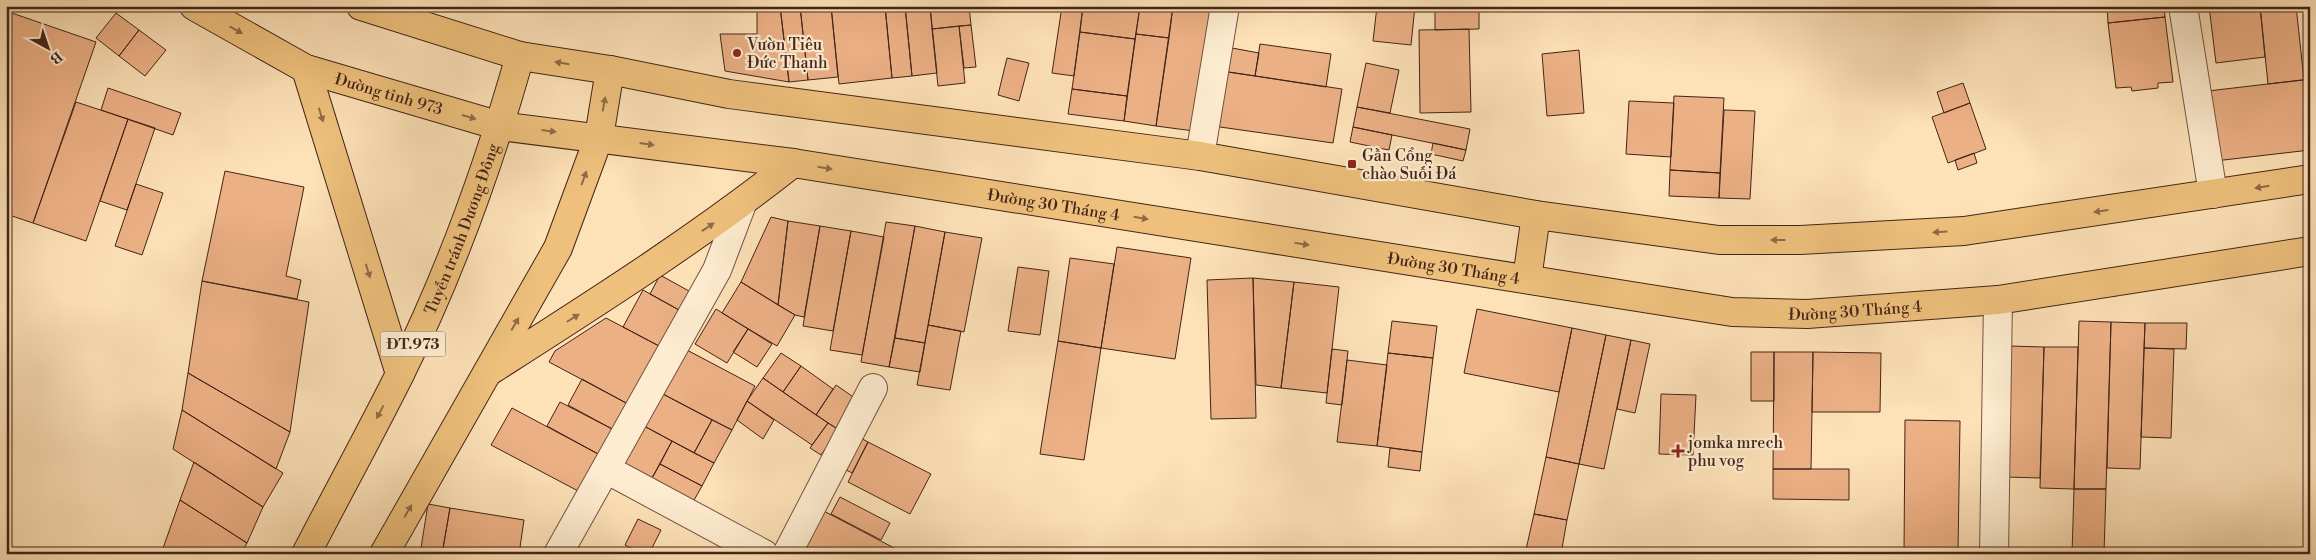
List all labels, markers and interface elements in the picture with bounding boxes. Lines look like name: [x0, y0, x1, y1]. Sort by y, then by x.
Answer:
north arrow: [22, 22, 72, 72]
one-way arrow: [229, 26, 244, 34]
place label: Vườn Tiêu Đức Thạnh: [746, 35, 828, 73]
text: B: [46, 47, 66, 67]
marker: Vườn Tiêu Đức Thạnh: [731, 47, 743, 59]
one-way arrow: [553, 58, 569, 66]
street label: Đường tỉnh 973: [332, 69, 445, 120]
one-way arrow: [601, 95, 609, 111]
one-way arrow: [317, 108, 325, 123]
one-way arrow: [462, 113, 477, 121]
one-way arrow: [541, 127, 557, 135]
street label: Tuyến tránh Dương Đông: [420, 140, 504, 318]
one-way arrow: [639, 140, 655, 148]
place label: Gần Cổng chào Suối Đá: [1362, 146, 1457, 184]
marker: Gần Cổng chào Suối Đá: [1346, 158, 1358, 170]
one-way arrow: [818, 165, 834, 173]
one-way arrow: [580, 170, 588, 185]
one-way arrow: [2253, 183, 2269, 191]
street label: Đường 30 Tháng 4: [986, 185, 1122, 226]
one-way arrow: [2093, 207, 2109, 215]
one-way arrow: [1134, 215, 1150, 223]
one-way arrow: [701, 222, 715, 232]
one-way arrow: [1932, 229, 1948, 237]
one-way arrow: [1769, 236, 1785, 244]
one-way arrow: [1294, 240, 1310, 248]
street label: Đường 30 Tháng 4: [1386, 248, 1522, 289]
one-way arrow: [365, 263, 373, 278]
street label: Đường 30 Tháng 4: [1788, 297, 1923, 325]
one-way arrow: [566, 313, 579, 322]
one-way arrow: [510, 318, 519, 331]
road number: ĐT.973: [380, 332, 446, 356]
one-way arrow: [376, 405, 384, 420]
place label: jomka mrech phu vog: [1687, 433, 1783, 471]
marker: jomka mrech phu vog: [1672, 445, 1684, 457]
one-way arrow: [404, 505, 413, 518]

